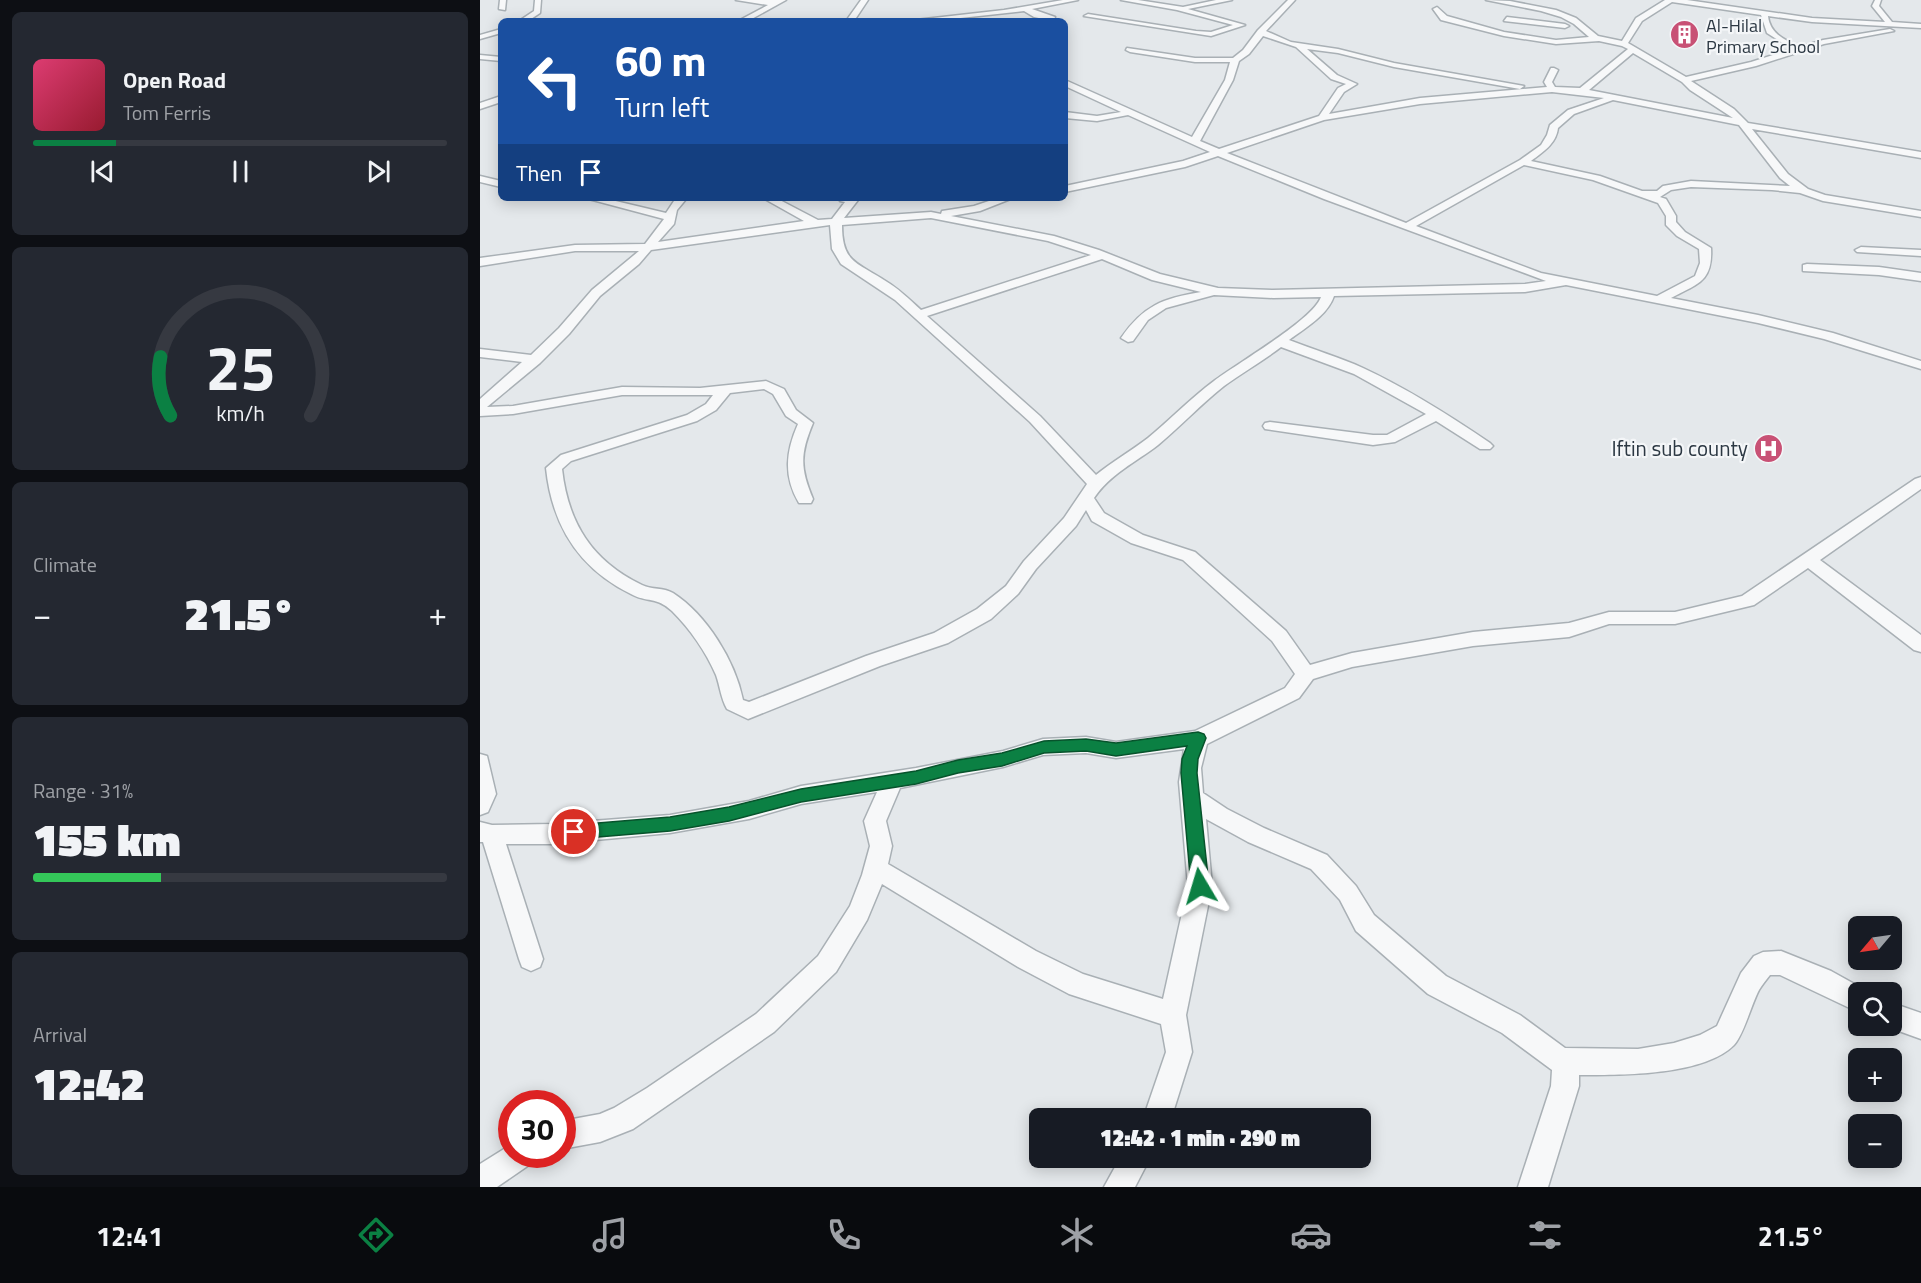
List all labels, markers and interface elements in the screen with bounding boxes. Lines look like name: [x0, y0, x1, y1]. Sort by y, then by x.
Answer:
place label: Al-Hilal Primary School: [1706, 12, 1820, 60]
building icon: Al-Hilal Primary School: [1669, 19, 1701, 51]
text: 60 m: [615, 28, 707, 92]
icon: left: [516, 42, 594, 120]
text: Open Road: [123, 63, 226, 97]
text: Turn left: [615, 86, 709, 127]
text: Tom Ferris: [123, 97, 211, 128]
icon: previous: [86, 155, 119, 188]
icon: pause: [224, 155, 257, 188]
icon: next: [362, 155, 395, 188]
text: Then: [516, 156, 562, 190]
icon: arrive: [574, 156, 607, 189]
text: 25: [205, 319, 275, 414]
text: km/h: [216, 397, 264, 429]
place label: Iftin sub county: [1611, 432, 1748, 464]
hospital icon: Iftin sub county: [1753, 432, 1785, 464]
text: Climate: [33, 549, 97, 580]
text: 21.5°: [184, 579, 296, 647]
text: −: [33, 589, 51, 639]
text: +: [429, 589, 447, 639]
text: Range · 31%: [33, 775, 133, 806]
text: 155 km: [33, 805, 181, 873]
pin: [548, 806, 599, 857]
icon: arrive: [557, 815, 590, 848]
position arrow: [1168, 854, 1232, 918]
north arrow: [1848, 916, 1902, 970]
map controls: [1848, 916, 1902, 1168]
button: search: [1848, 982, 1902, 1036]
text: Arrival: [33, 1019, 87, 1050]
button: +: [1848, 1048, 1902, 1102]
text: 12:42: [33, 1049, 145, 1117]
speed limit sign: 30: [498, 1090, 576, 1168]
button: −: [1848, 1114, 1902, 1168]
text: 12:42 · 1 min · 290 m: [1100, 1121, 1300, 1155]
icon: directions: [355, 1214, 397, 1256]
icon: music: [589, 1214, 631, 1256]
icon: phone: [823, 1214, 865, 1256]
icon: climate: [1056, 1214, 1098, 1256]
icon: car: [1290, 1214, 1332, 1256]
icon: filters: [1524, 1214, 1566, 1256]
text: 12:41: [96, 1215, 163, 1256]
text: 21.5°: [1758, 1215, 1825, 1256]

